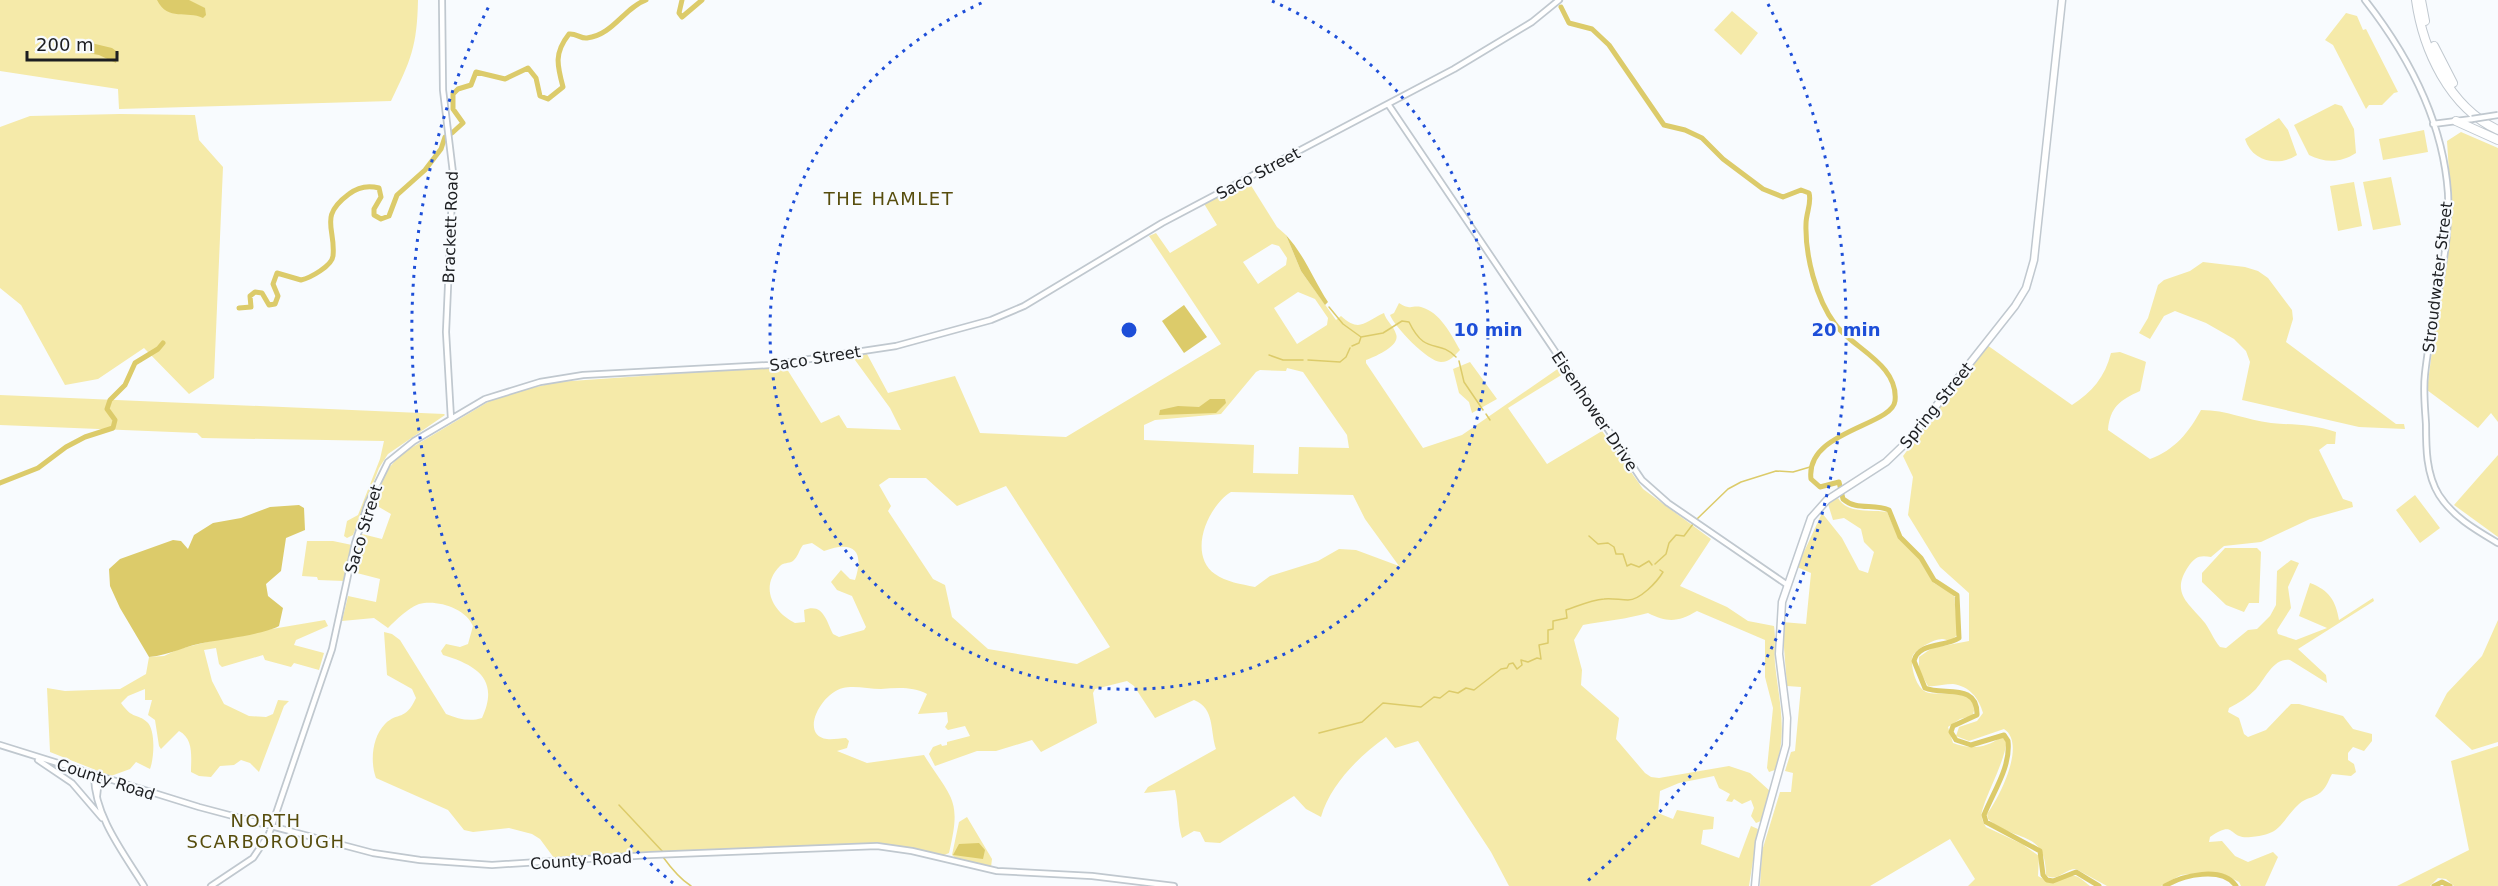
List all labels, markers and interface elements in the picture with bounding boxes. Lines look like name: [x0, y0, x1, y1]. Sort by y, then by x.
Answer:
scale bar: [27, 24, 117, 62]
text: 200 m: [36, 34, 94, 55]
street label: Saco Street: [1213, 143, 1303, 203]
street label: Brackett Road: [439, 170, 462, 284]
district label: THE HAMLET: [823, 188, 954, 209]
street label: Stroudwater Street: [2419, 200, 2456, 354]
text: 10 min: [1453, 319, 1523, 340]
text: 20 min: [1811, 319, 1881, 340]
centre of rings: [1119, 320, 1139, 340]
street label: Saco Street: [768, 342, 862, 375]
street label: Eisenhower Drive: [1548, 348, 1642, 475]
street label: Spring Street: [1896, 358, 1977, 452]
street label: Saco Street: [341, 482, 386, 576]
street label: County Road: [54, 755, 157, 804]
district label: NORTH SCARBOROUGH: [187, 810, 345, 852]
street label: County Road: [529, 847, 633, 874]

